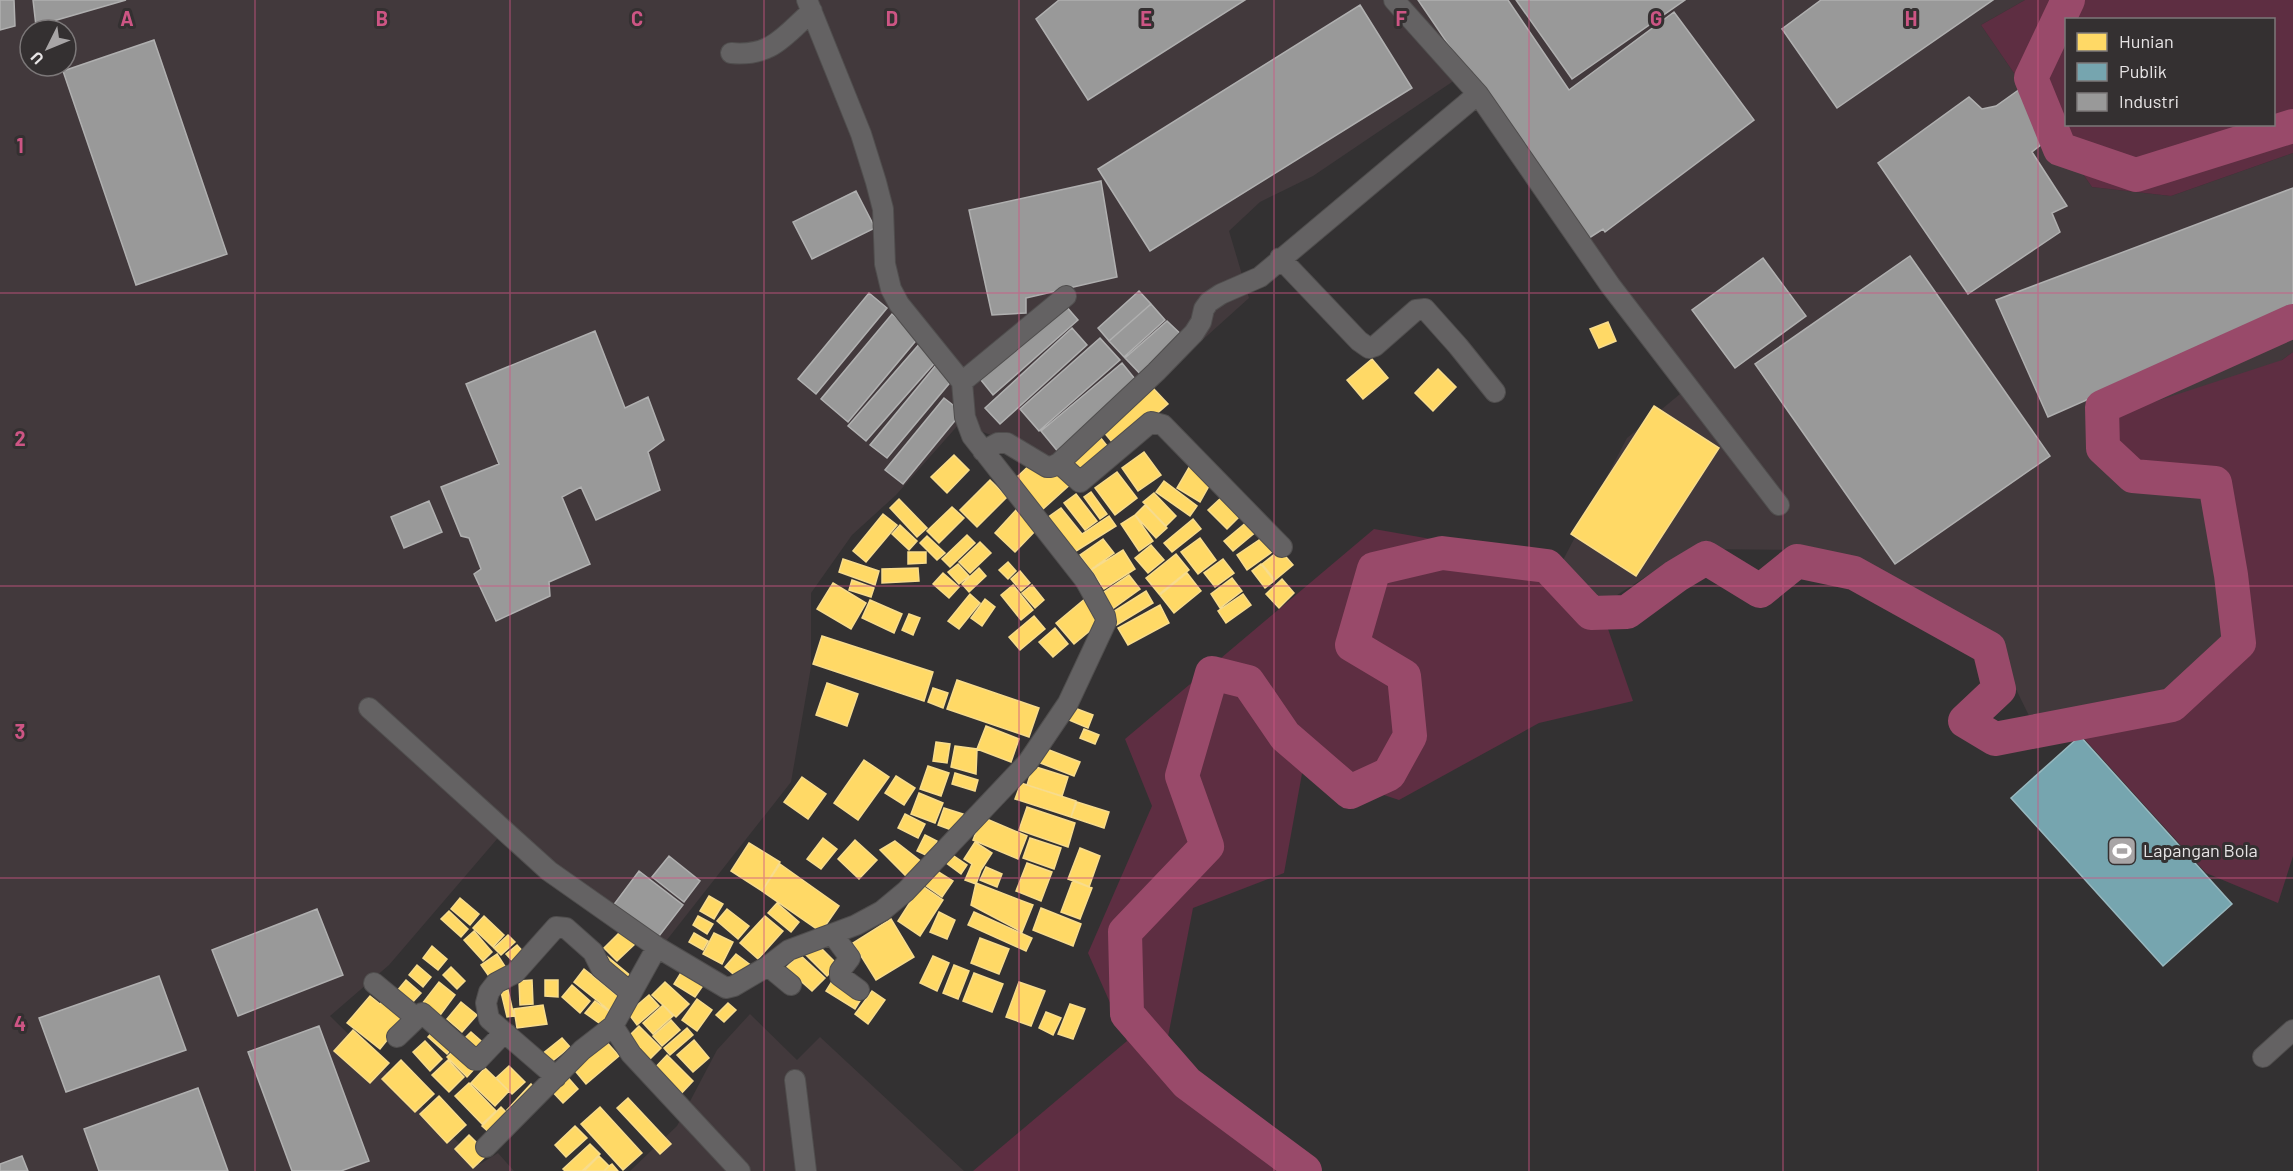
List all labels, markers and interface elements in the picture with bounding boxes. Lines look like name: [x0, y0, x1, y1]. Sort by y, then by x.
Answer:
text: A: [120, 6, 134, 30]
text: B: [376, 6, 388, 30]
text: C: [631, 6, 643, 30]
text: D: [886, 6, 898, 30]
text: E: [1140, 6, 1152, 30]
text: F: [1395, 6, 1407, 30]
text: G: [1650, 6, 1662, 30]
text: H: [1905, 6, 1917, 30]
north arrow: [18, 18, 78, 78]
legend: [2065, 18, 2275, 126]
text: Hunian: [2119, 30, 2174, 52]
text: U: [26, 48, 47, 69]
text: Publik: [2119, 60, 2167, 82]
text: Industri: [2119, 90, 2179, 112]
text: 1: [16, 133, 24, 157]
text: 2: [14, 426, 26, 450]
text: 3: [15, 719, 25, 743]
sports icon: Lapangan Bola: [2106, 835, 2138, 867]
place label: Lapangan Bola: [2143, 839, 2258, 861]
text: 4: [14, 1011, 26, 1035]

